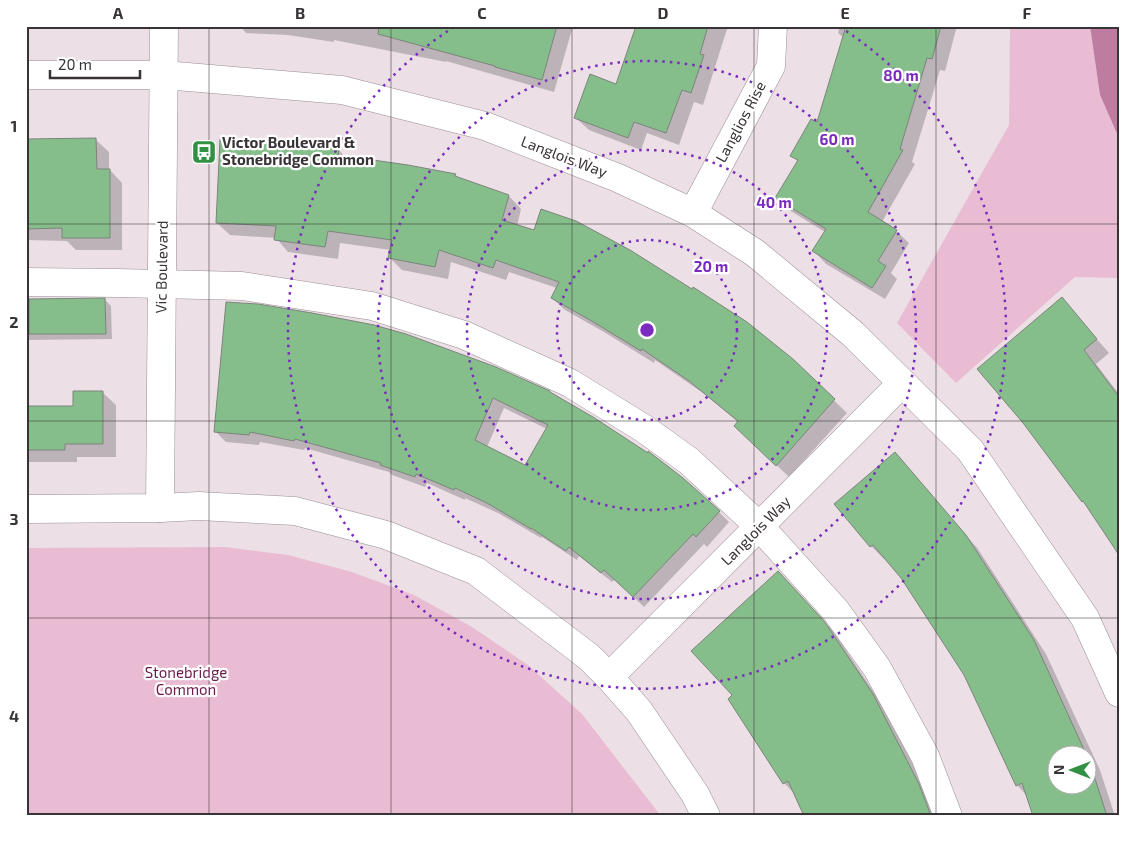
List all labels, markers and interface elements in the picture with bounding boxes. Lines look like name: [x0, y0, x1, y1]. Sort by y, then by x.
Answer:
text: A: [113, 3, 124, 22]
text: B: [295, 3, 305, 22]
text: C: [477, 3, 487, 22]
text: D: [658, 3, 669, 22]
text: E: [840, 3, 850, 22]
text: F: [1023, 3, 1032, 22]
scale bar: [50, 48, 140, 80]
text: 20 m: [58, 55, 92, 73]
text: 80 m: [883, 66, 919, 84]
street label: Langlios Rise: [711, 78, 769, 165]
text: 1: [11, 116, 17, 135]
text: 60 m: [820, 130, 854, 148]
street label: Langlois Way: [519, 131, 610, 181]
place label: Victor Boulevard & Stonebridge Common: [222, 133, 374, 168]
bus stop icon: Victor Boulevard & Stonebridge Common: [191, 139, 217, 165]
text: 40 m: [756, 193, 792, 211]
street label: Vic Boulevard: [151, 220, 171, 314]
text: 20 m: [694, 257, 728, 275]
text: 2: [9, 312, 19, 331]
centre of rings: [638, 321, 656, 339]
street label: Langlois Way: [717, 492, 794, 569]
text: 3: [9, 509, 19, 528]
park label: Stonebridge Common: [145, 663, 227, 698]
text: 4: [9, 706, 19, 725]
north arrow: [1048, 744, 1098, 794]
text: N: [1050, 765, 1067, 775]

